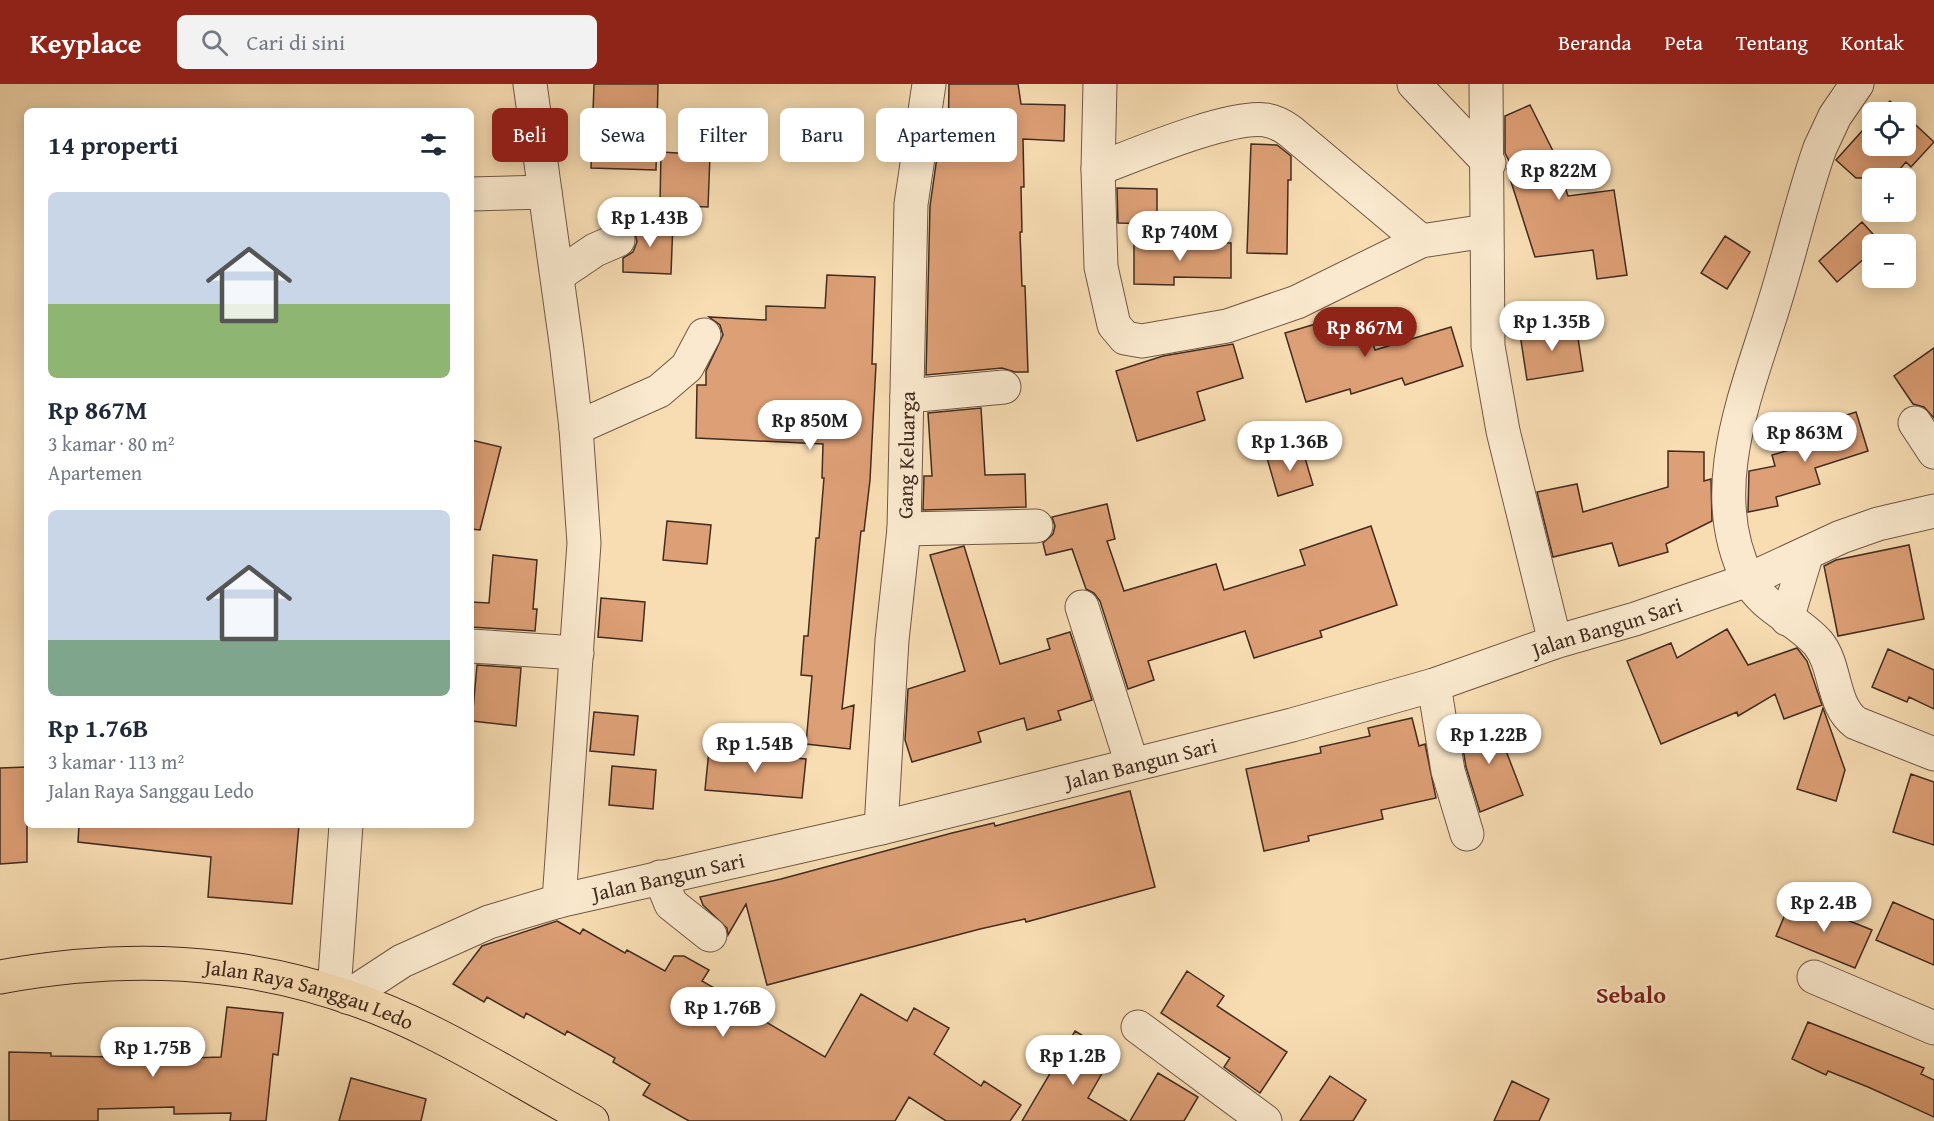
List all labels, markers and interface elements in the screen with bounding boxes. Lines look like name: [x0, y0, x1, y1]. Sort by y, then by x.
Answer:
search box: [177, 15, 597, 69]
text: Keyplace: [30, 22, 141, 63]
icon: search: [198, 26, 231, 59]
text: Cari di sini: [246, 26, 345, 58]
text: Beranda: [1558, 27, 1631, 58]
text: Peta: [1664, 27, 1703, 58]
text: Tentang: [1736, 27, 1808, 58]
text: Kontak: [1841, 27, 1904, 58]
map controls: [1862, 102, 1916, 288]
button: locate: [1862, 102, 1916, 156]
chip: Beli: [492, 108, 568, 162]
chip: Sewa: [580, 108, 666, 162]
chip: Filter: [678, 108, 768, 162]
chip: Baru: [780, 108, 864, 162]
chip: Apartemen: [876, 108, 1017, 162]
text: 14 properti: [48, 125, 178, 164]
icon: filters: [417, 128, 450, 161]
pin: Rp 822M: [1504, 150, 1614, 201]
text: Rp 822M: [1521, 155, 1597, 184]
button: +: [1862, 168, 1916, 222]
pin: Rp 1.43B: [588, 197, 712, 248]
text: Rp 1.43B: [611, 202, 689, 231]
pin: Rp 740M: [1125, 211, 1235, 262]
text: Rp 740M: [1142, 216, 1218, 245]
icon: home: [195, 231, 303, 339]
button: −: [1862, 234, 1916, 288]
pin: Rp 1.35B: [1490, 301, 1614, 352]
text: Rp 1.35B: [1513, 306, 1591, 335]
pin: Rp 867M: [1310, 307, 1420, 358]
text: Rp 867M: [1327, 312, 1403, 341]
text: Rp 867M: [48, 390, 147, 429]
street label: Gang Keluarga: [889, 391, 922, 519]
pin: Rp 850M: [755, 400, 865, 451]
text: Rp 850M: [772, 405, 848, 434]
pin: Rp 863M: [1750, 412, 1860, 463]
text: Rp 863M: [1767, 417, 1843, 446]
pin: Rp 1.36B: [1228, 421, 1352, 472]
text: Rp 1.36B: [1251, 426, 1329, 455]
text: 3 kamar · 80 m²: [48, 429, 175, 458]
text: Apartemen: [48, 458, 142, 487]
icon: home: [195, 549, 303, 657]
street label: Jalan Bangun Sari: [1525, 588, 1686, 666]
text: Rp 1.76B: [48, 708, 148, 747]
pin: Rp 1.22B: [1427, 714, 1551, 765]
text: Rp 1.22B: [1450, 719, 1528, 748]
pin: Rp 1.54B: [693, 723, 817, 774]
text: Rp 1.54B: [716, 728, 794, 757]
street label: Jalan Bangun Sari: [1059, 729, 1220, 798]
text: 3 kamar · 113 m²: [48, 747, 184, 776]
text: Jalan Raya Sanggau Ledo: [48, 776, 254, 805]
street label: Jalan Bangun Sari: [586, 844, 747, 909]
pin: Rp 2.4B: [1769, 882, 1879, 933]
text: Rp 2.4B: [1791, 887, 1857, 916]
street label: Jalan Raya Sanggau Ledo: [200, 950, 419, 1037]
district label: Sebalo: [1596, 977, 1666, 1012]
pin: Rp 1.76B: [661, 987, 785, 1038]
text: Rp 1.76B: [684, 992, 762, 1021]
pin: Rp 1.75B: [91, 1027, 215, 1078]
text: Rp 1.75B: [114, 1032, 192, 1061]
pin: Rp 1.2B: [1018, 1035, 1128, 1086]
text: Rp 1.2B: [1040, 1040, 1106, 1069]

